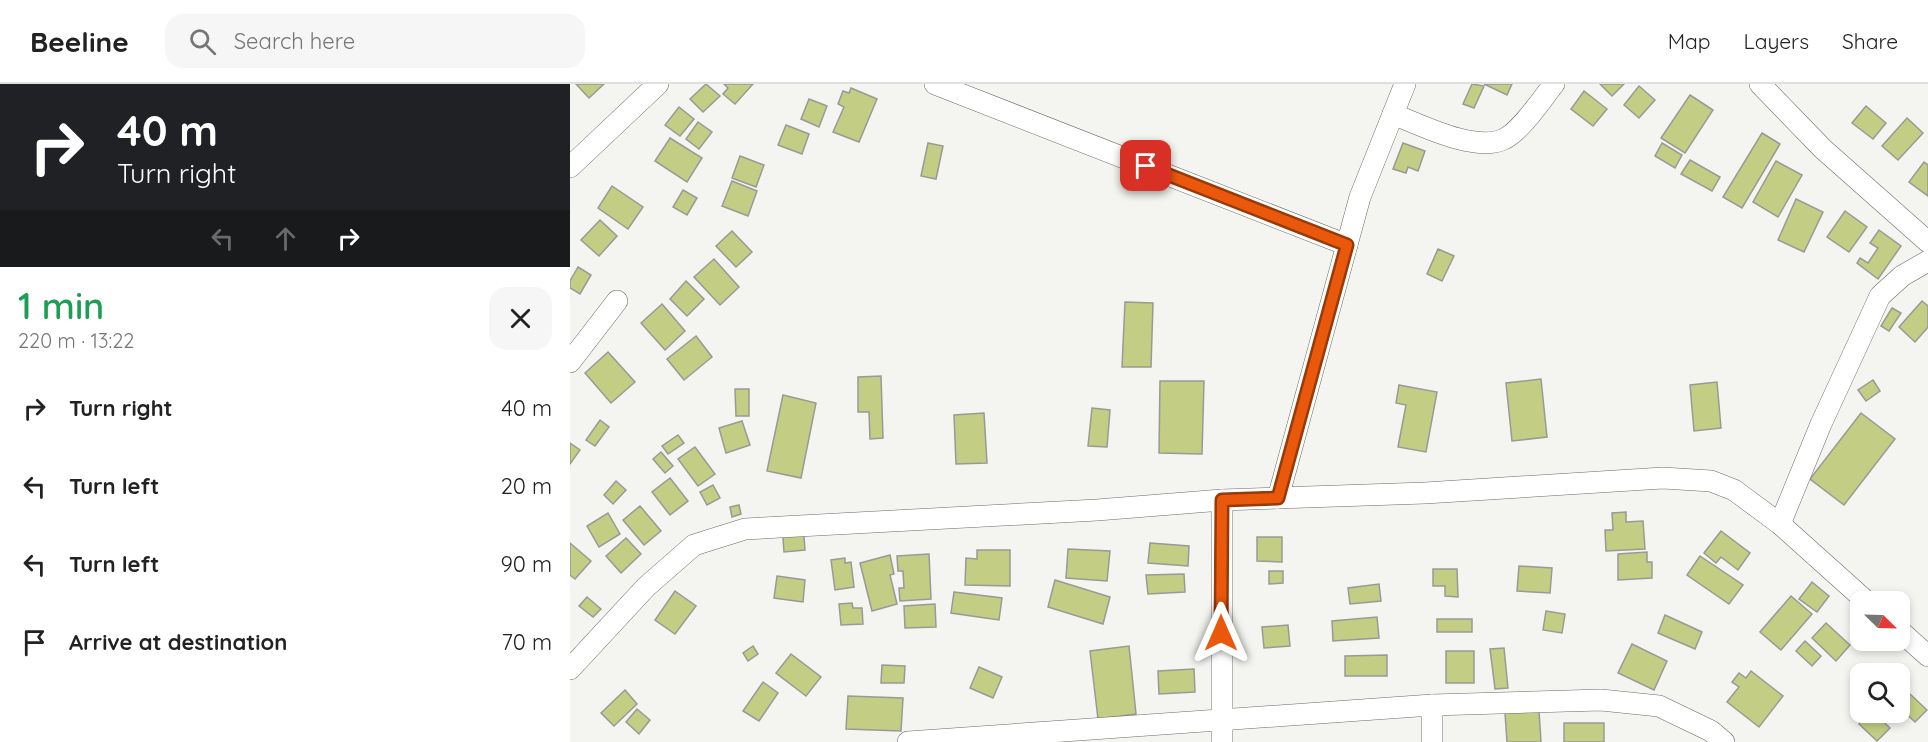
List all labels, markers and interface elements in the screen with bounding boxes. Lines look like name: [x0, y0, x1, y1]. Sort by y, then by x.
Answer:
search box: [165, 14, 585, 68]
text: Beeline: [30, 24, 129, 59]
icon: search: [186, 25, 219, 58]
text: Search here: [234, 27, 355, 55]
text: Map: [1668, 28, 1711, 54]
text: Layers: [1744, 28, 1809, 54]
text: Share: [1842, 28, 1898, 54]
text: 40 m: [117, 104, 218, 157]
icon: right: [18, 108, 96, 186]
pin: [1120, 140, 1171, 191]
icon: arrive: [1129, 149, 1162, 182]
text: Turn right: [117, 156, 236, 190]
icon: left: [206, 222, 239, 255]
icon: ahead: [269, 222, 302, 255]
icon: right: [332, 222, 365, 255]
text: 1 min: [18, 283, 104, 328]
button: close: [489, 287, 552, 350]
text: 220 m · 13:22: [18, 328, 134, 353]
icon: right: [18, 392, 51, 425]
text: Turn right: [69, 394, 173, 422]
text: 40 m: [501, 394, 552, 422]
icon: left: [18, 470, 51, 503]
text: Turn left: [69, 472, 159, 500]
text: 20 m: [501, 472, 552, 500]
icon: left: [18, 548, 51, 581]
text: Turn left: [69, 550, 159, 578]
text: 90 m: [501, 550, 552, 578]
north arrow: [1850, 591, 1910, 651]
map controls: [1850, 591, 1910, 723]
position arrow: [1189, 601, 1253, 665]
icon: arrive: [18, 626, 51, 659]
text: Arrive at destination: [69, 628, 287, 656]
text: 70 m: [502, 628, 552, 656]
button: search: [1850, 663, 1910, 723]

